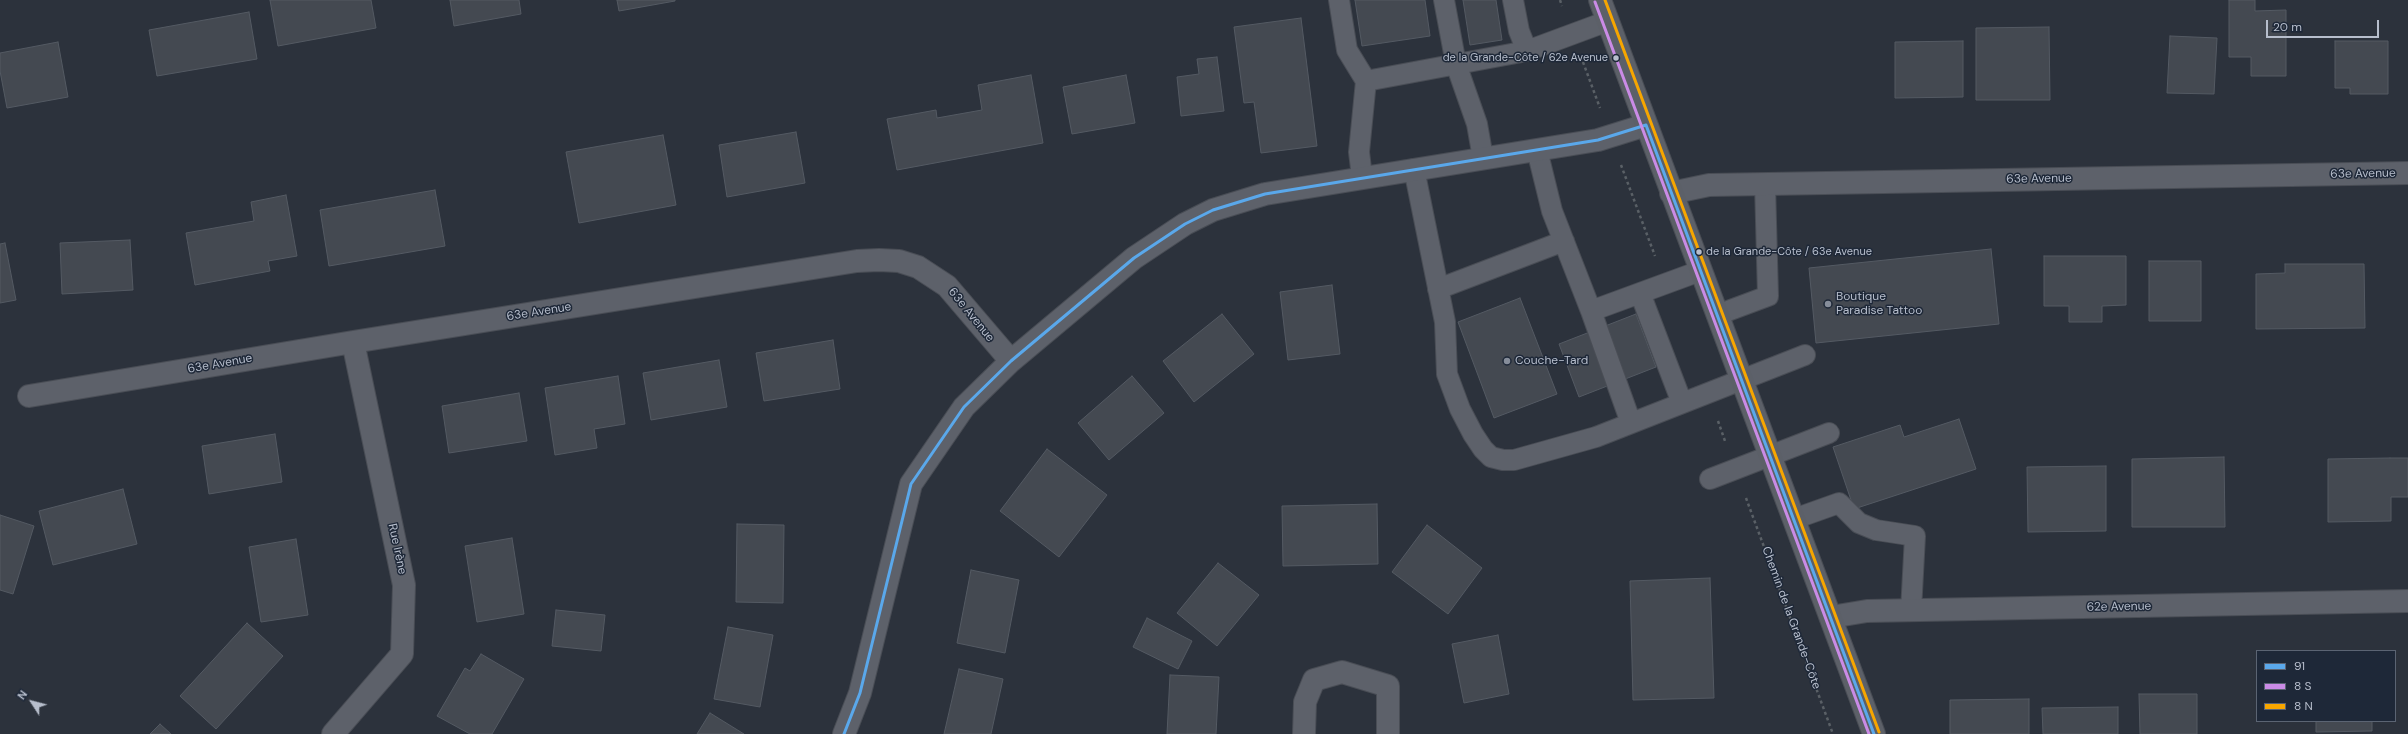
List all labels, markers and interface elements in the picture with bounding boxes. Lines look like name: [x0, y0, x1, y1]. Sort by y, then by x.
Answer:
scale bar: [2268, 12, 2381, 38]
text: 20 m: [2273, 19, 2302, 35]
place label: de la Grande-Côte / 62e Avenue: [1443, 51, 1608, 65]
marker: de la Grande-Côte / 62e Avenue: [1611, 53, 1621, 63]
street label: 63e Avenue: [2330, 166, 2396, 182]
street label: 63e Avenue: [2006, 171, 2072, 187]
place label: de la Grande-Côte / 63e Avenue: [1706, 245, 1872, 259]
marker: de la Grande-Côte / 63e Avenue: [1694, 247, 1704, 257]
street label: 63e Avenue: [945, 285, 997, 345]
place label: Boutique Paradise Tattoo: [1836, 290, 1922, 318]
marker: Boutique Paradise Tattoo: [1823, 299, 1833, 309]
street label: 63e Avenue: [506, 300, 572, 324]
street label: 63e Avenue: [187, 351, 253, 377]
place label: Couche-Tard: [1515, 354, 1588, 368]
marker: Couche-Tard: [1502, 356, 1512, 366]
street label: Rue Irène: [385, 522, 409, 576]
street label: Chemin de la Grande-Côte: [1758, 545, 1824, 691]
street label: 62e Avenue: [2087, 599, 2151, 615]
legend: [2256, 650, 2396, 722]
text: 91: [2294, 658, 2305, 674]
text: 8 S: [2294, 678, 2311, 694]
north arrow: [12, 682, 52, 722]
text: N: [14, 688, 30, 702]
text: 8 N: [2294, 698, 2313, 714]

